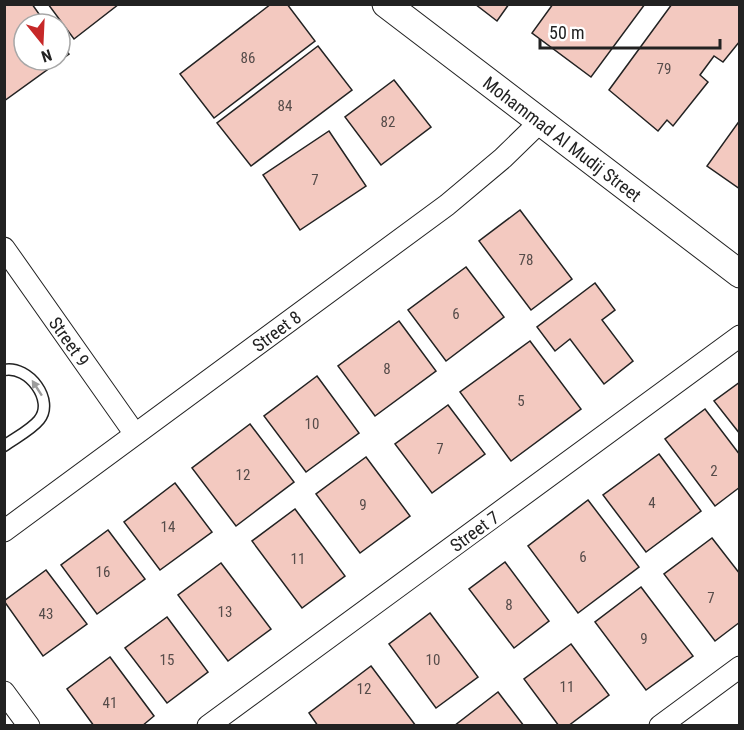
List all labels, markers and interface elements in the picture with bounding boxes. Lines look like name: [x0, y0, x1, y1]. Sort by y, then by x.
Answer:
north arrow: [12, 12, 72, 72]
scale bar: [540, 12, 720, 50]
text: 50 m: [549, 22, 584, 43]
text: N: [39, 45, 54, 66]
house number: 86: [241, 49, 255, 67]
house number: 79: [657, 60, 671, 78]
street label: Mohammad Al Mudij Street: [479, 72, 646, 206]
house number: 84: [278, 97, 292, 115]
house number: 82: [381, 113, 395, 131]
house number: 7: [311, 171, 319, 189]
house number: 78: [519, 251, 533, 269]
house number: 6: [452, 305, 460, 323]
street label: Street 8: [248, 306, 305, 355]
street label: Street 9: [45, 313, 94, 370]
house number: 8: [383, 360, 391, 378]
one-way arrow: [31, 380, 42, 396]
house number: 5: [517, 392, 525, 410]
house number: 10: [305, 415, 319, 433]
house number: 7: [436, 440, 444, 458]
house number: 2: [710, 462, 718, 480]
house number: 12: [236, 466, 250, 484]
house number: 4: [648, 494, 656, 512]
house number: 9: [359, 496, 367, 514]
street label: Street 7: [446, 506, 503, 556]
house number: 14: [161, 518, 175, 536]
house number: 6: [579, 548, 587, 566]
house number: 11: [291, 550, 305, 568]
house number: 16: [96, 563, 110, 581]
house number: 7: [707, 589, 715, 607]
house number: 8: [505, 596, 513, 614]
house number: 13: [218, 603, 232, 621]
house number: 43: [39, 605, 53, 623]
house number: 9: [640, 630, 648, 648]
house number: 15: [160, 651, 174, 669]
house number: 10: [426, 651, 440, 669]
house number: 11: [560, 678, 574, 696]
house number: 12: [357, 680, 371, 698]
house number: 41: [103, 694, 117, 712]

